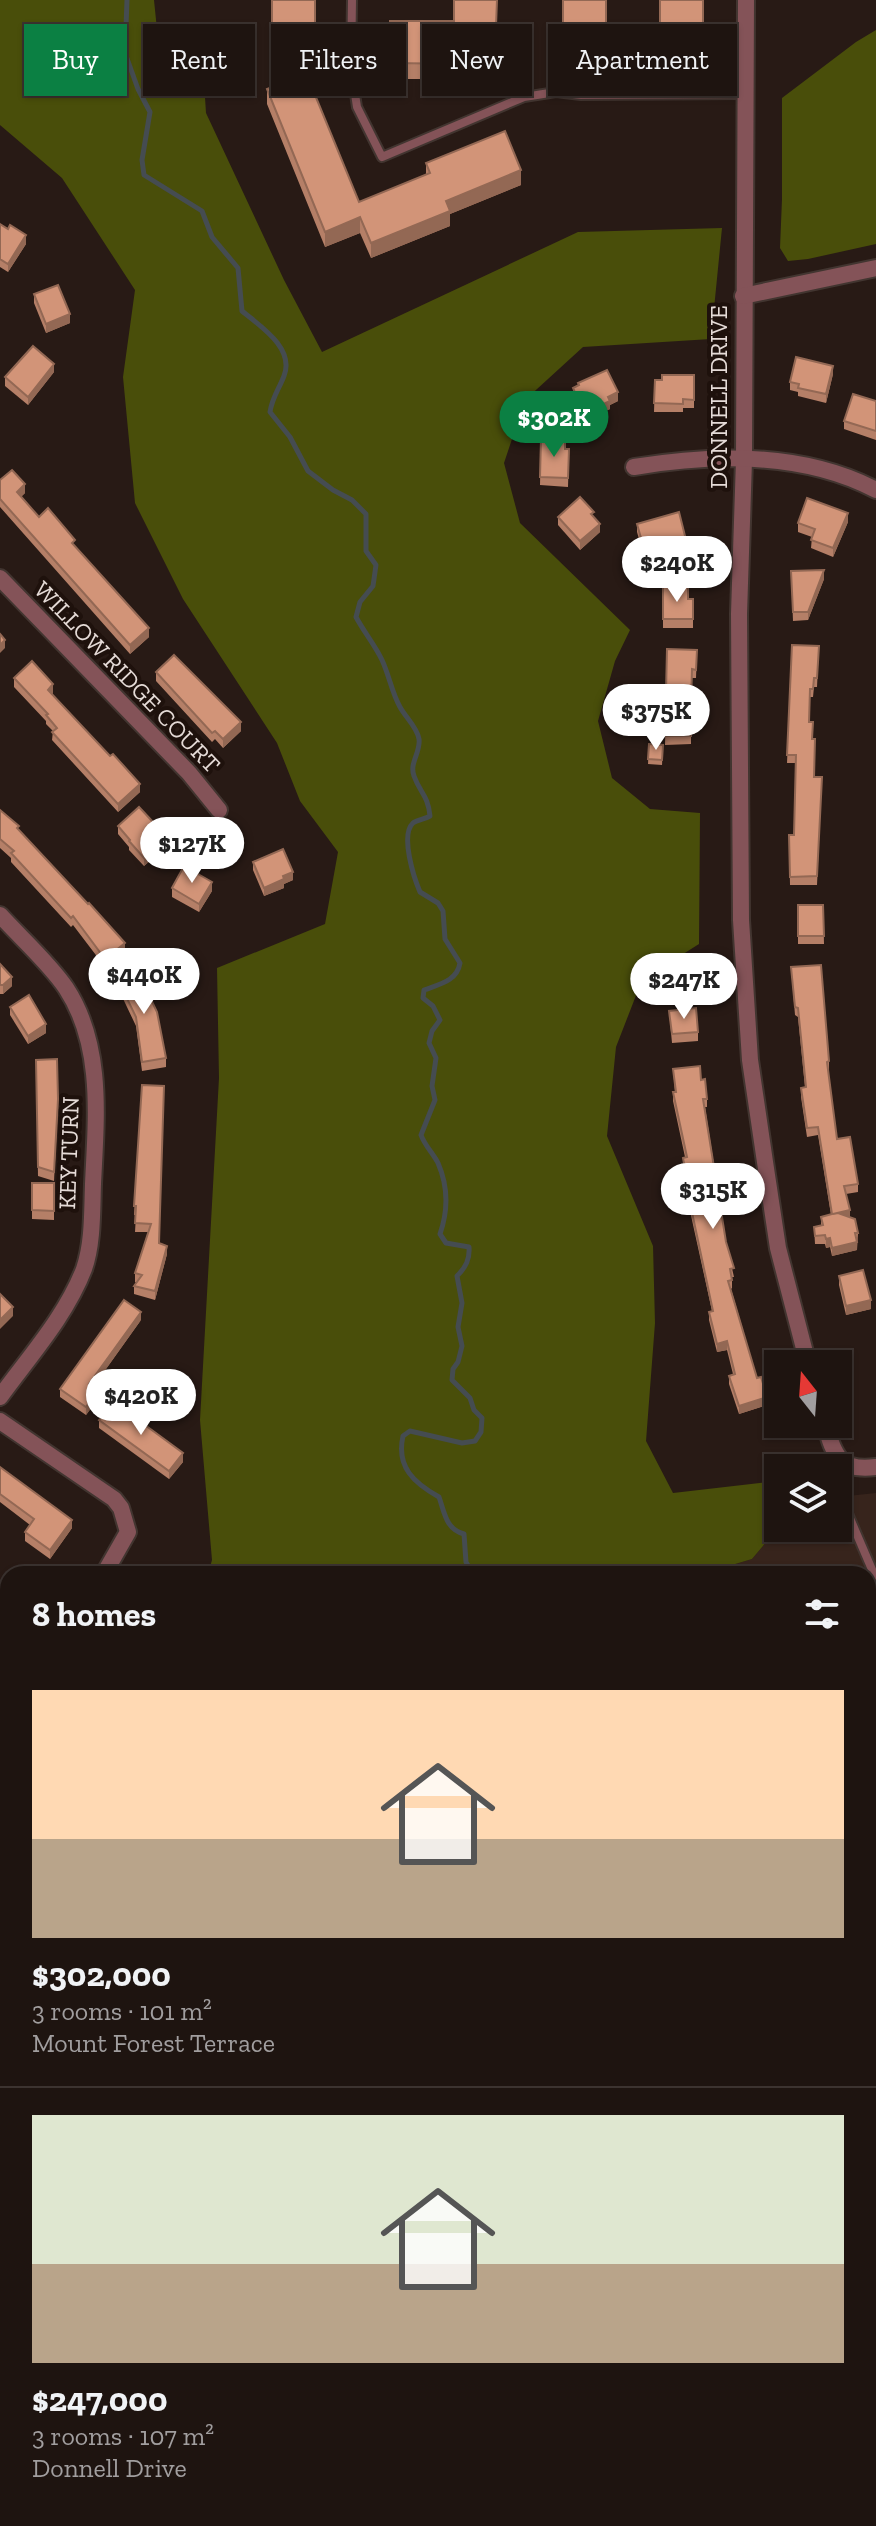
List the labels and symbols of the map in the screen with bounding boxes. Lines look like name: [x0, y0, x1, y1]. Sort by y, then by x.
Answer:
street label: DONNELL DRIVE: [704, 305, 733, 489]
pin: $302K: [498, 391, 610, 459]
pin: $240K: [621, 536, 733, 604]
street label: WILLOW RIDGE COURT: [28, 575, 227, 779]
pin: $375K: [600, 684, 712, 752]
pin: $127K: [136, 817, 248, 885]
pin: $440K: [88, 948, 200, 1016]
pin: $247K: [628, 953, 740, 1021]
street label: KEY TURN: [52, 1096, 85, 1210]
pin: $315K: [657, 1163, 769, 1231]
north arrow: [764, 1350, 852, 1438]
pin: $420K: [85, 1369, 197, 1437]

